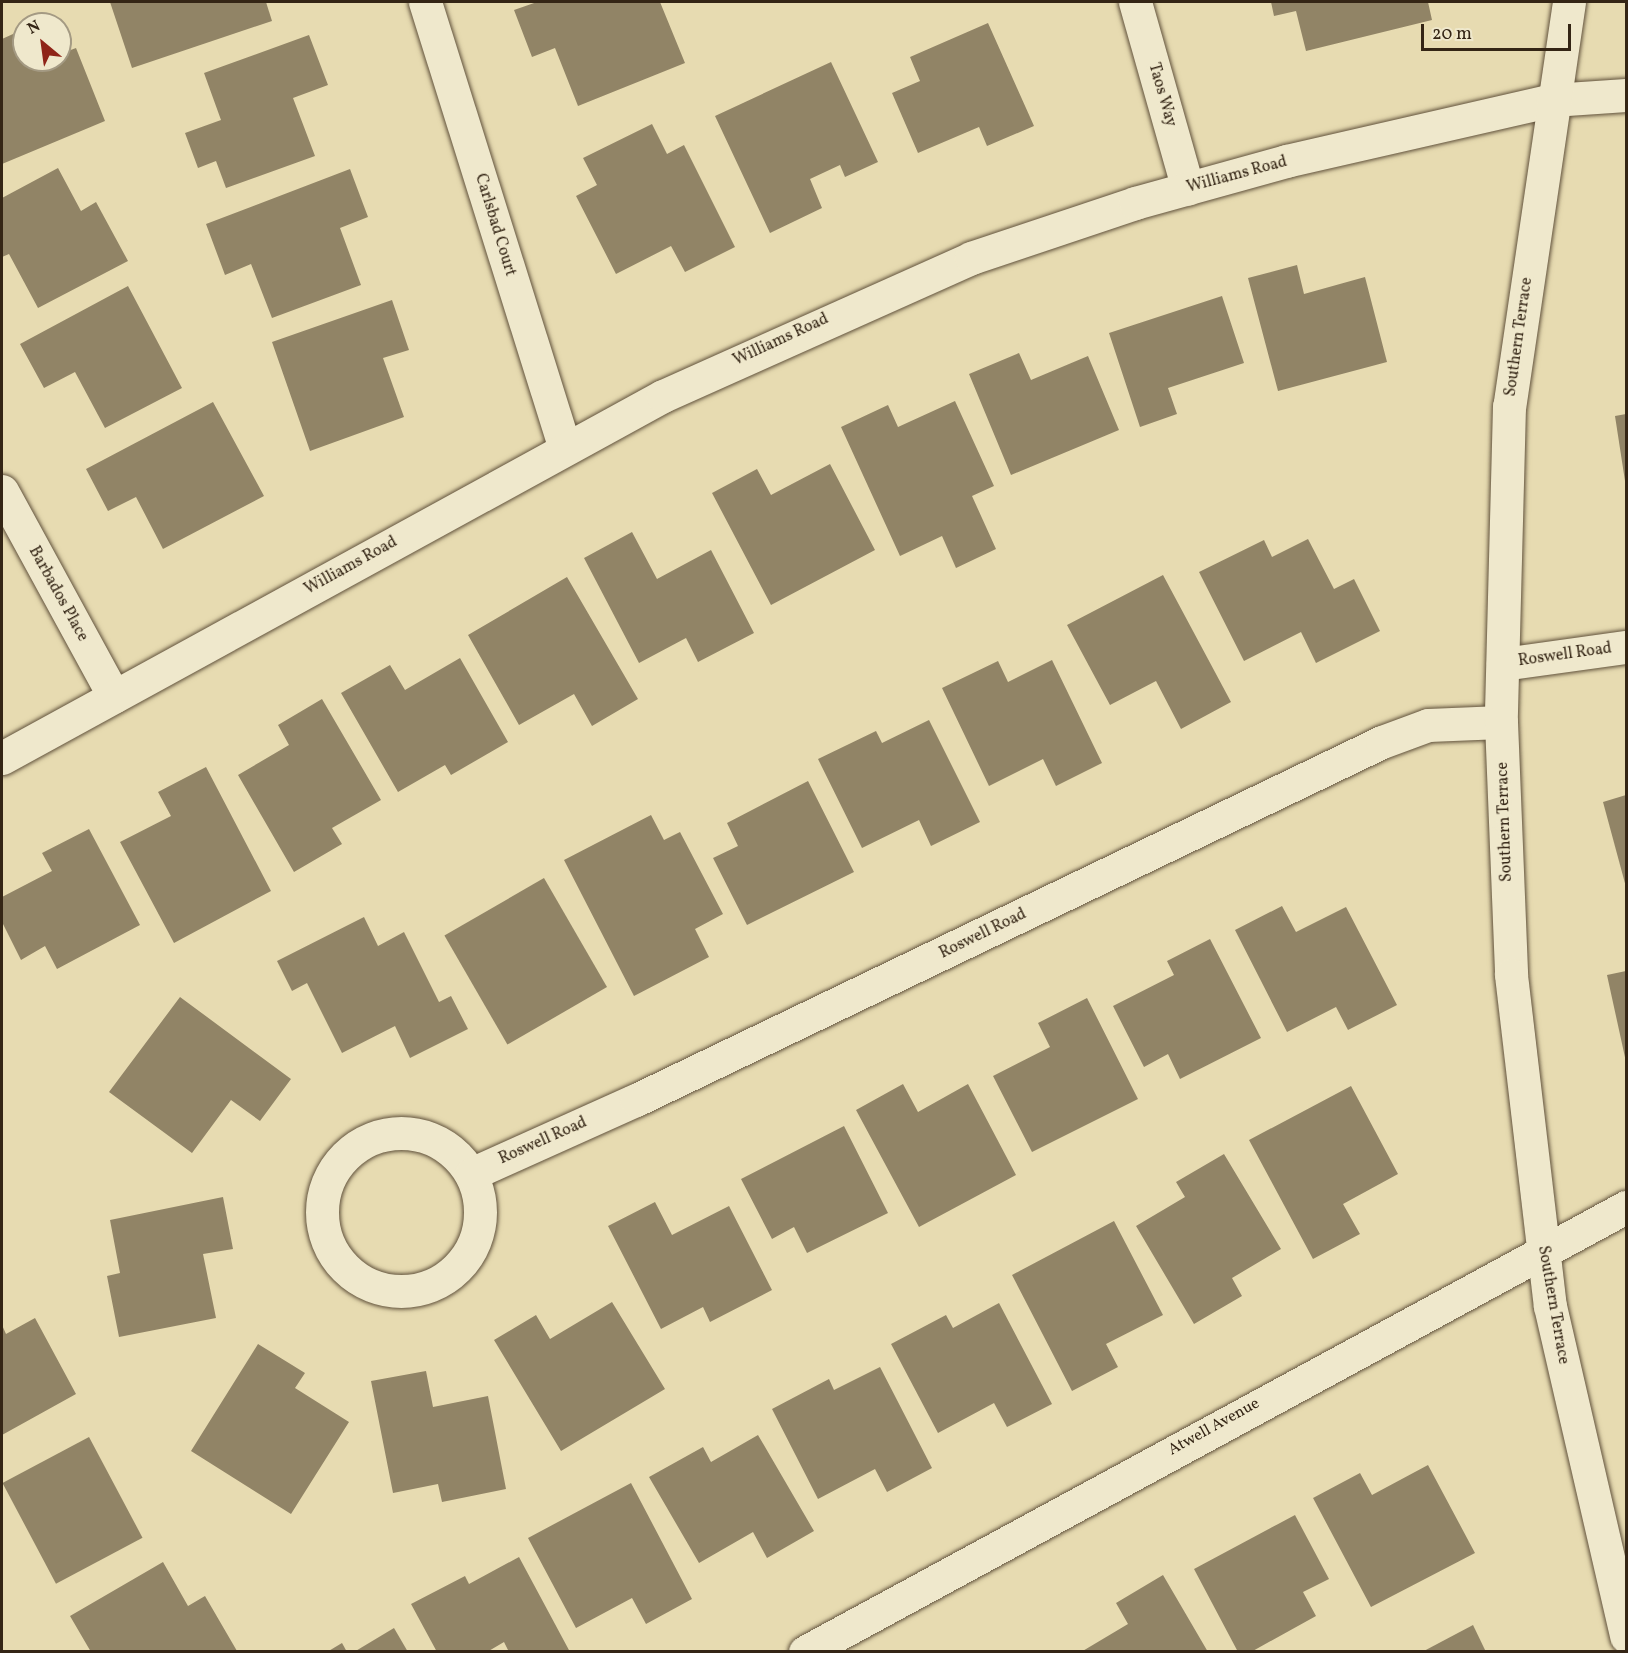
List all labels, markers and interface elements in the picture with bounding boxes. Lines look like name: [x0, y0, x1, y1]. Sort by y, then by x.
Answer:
north arrow: [12, 12, 72, 72]
scale bar: [1424, 12, 1574, 50]
text: N: [24, 16, 45, 40]
text: 20 m: [1432, 22, 1472, 47]
street label: Taos Way: [1144, 61, 1180, 129]
street label: Williams Road: [1185, 152, 1289, 198]
street label: Carlsbad Court: [470, 172, 520, 278]
street label: Southern Terrace: [1501, 276, 1537, 398]
street label: Williams Road: [730, 310, 832, 370]
street label: Williams Road: [301, 533, 401, 599]
street label: Barbados Place: [24, 543, 92, 645]
street label: Roswell Road: [1517, 639, 1613, 671]
street label: Southern Terrace: [1493, 761, 1517, 883]
street label: Roswell Road: [936, 905, 1030, 963]
street label: Roswell Road: [496, 1113, 590, 1169]
street label: Southern Terrace: [1533, 1244, 1573, 1366]
street label: Atwell Avenue: [1165, 1394, 1263, 1460]

